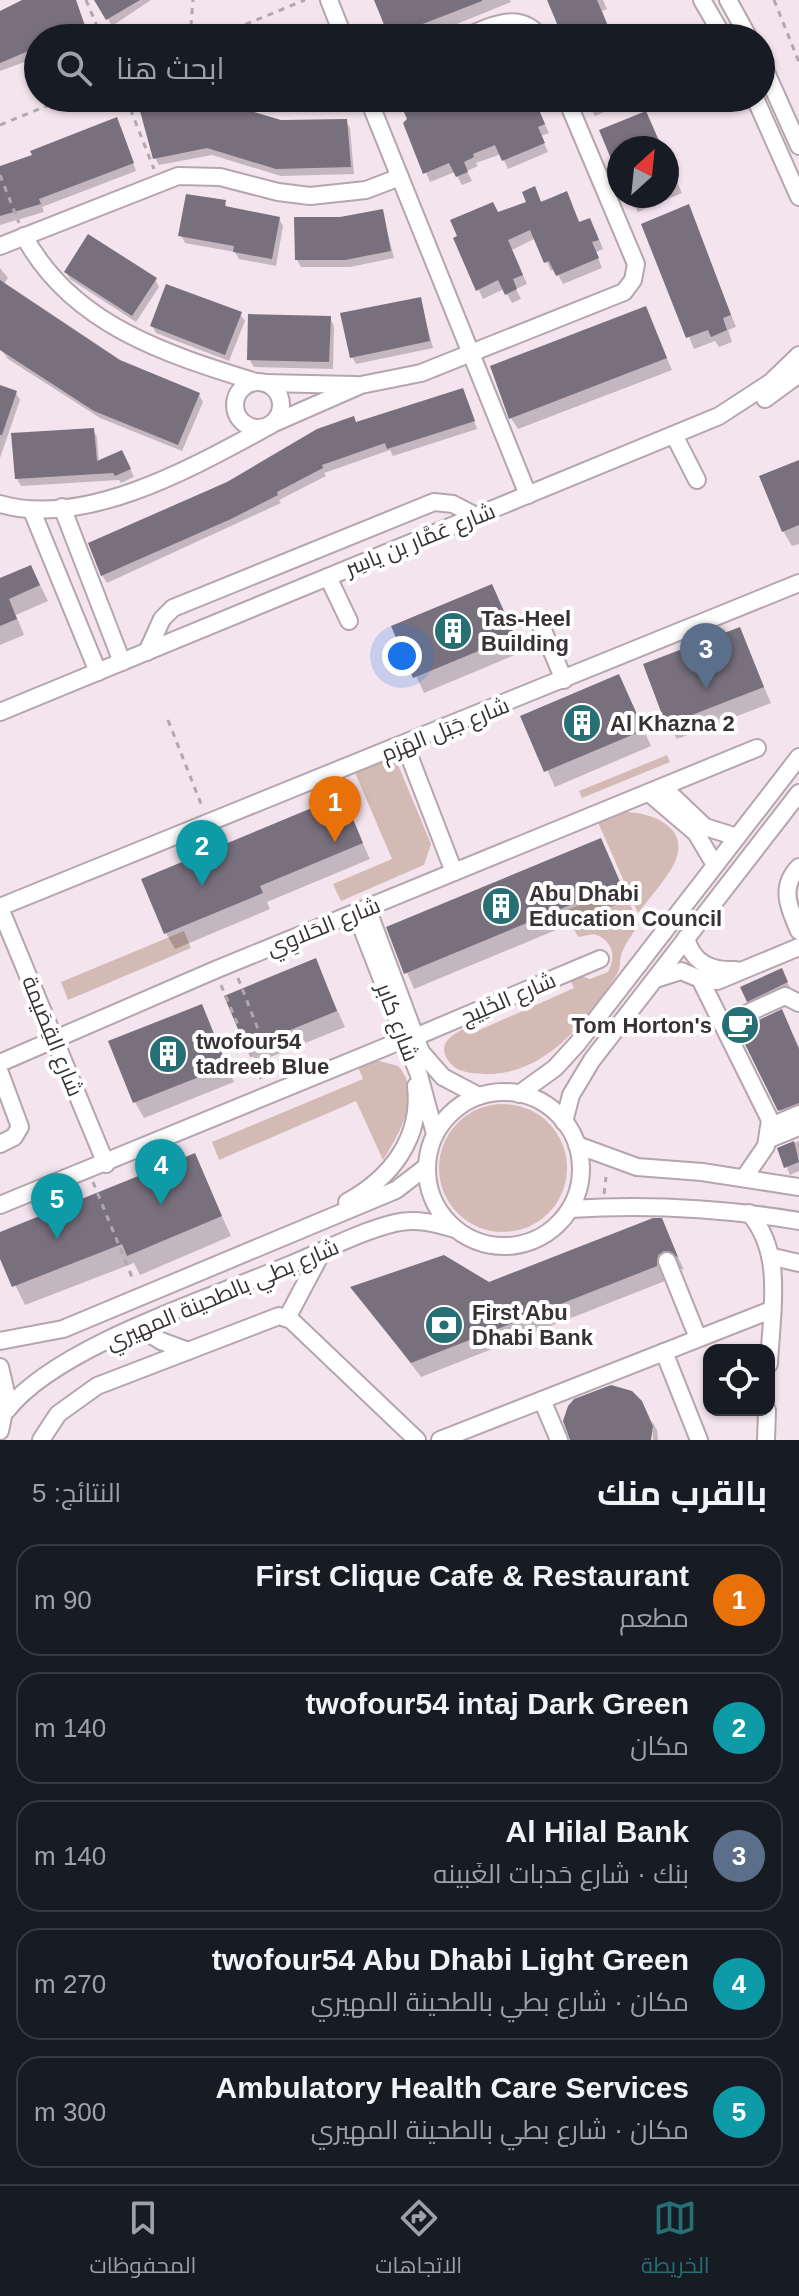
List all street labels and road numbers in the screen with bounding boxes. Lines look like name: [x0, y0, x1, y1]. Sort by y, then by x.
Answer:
street label: شارع عَمَّار بن ياسِر: [340, 498, 499, 583]
street label: شارع جَبَل الهَزم: [378, 692, 514, 769]
street label: شارع الحَلاوِي: [263, 892, 385, 964]
street label: شارع الخَلِيج: [457, 967, 560, 1032]
street label: شارع القِصَيمة: [15, 972, 88, 1101]
street label: شارع كابر: [369, 978, 424, 1065]
street label: شارع بطي بالطحينة المهيري: [102, 1234, 344, 1359]

